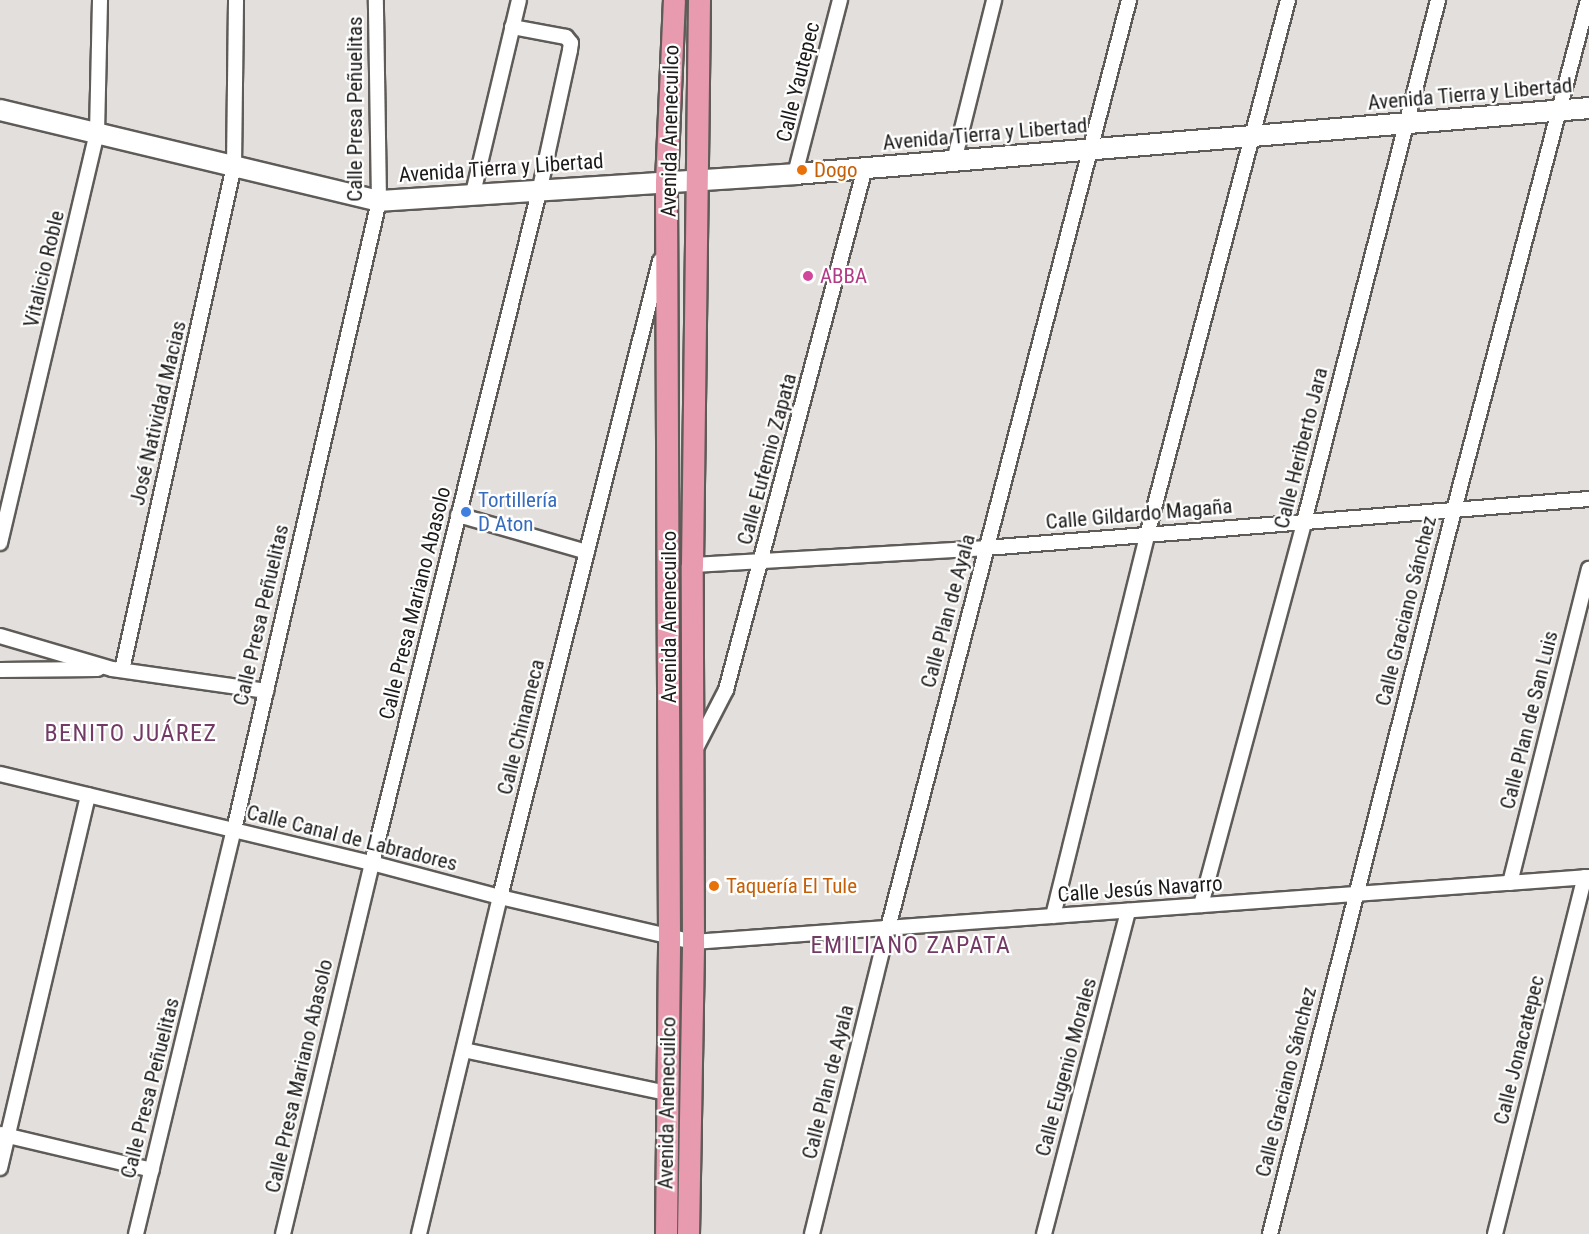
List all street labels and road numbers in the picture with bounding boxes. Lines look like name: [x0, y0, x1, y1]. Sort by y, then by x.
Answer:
street label: Calle Presa Peñuelitas: [342, 16, 368, 202]
street label: Calle Yautepec: [771, 19, 825, 145]
street label: Avenida Anenecuilco: [656, 45, 684, 217]
street label: Avenida Tierra y Libertad: [1366, 72, 1574, 116]
street label: Avenida Tierra y Libertad: [881, 112, 1089, 156]
street label: Avenida Tierra y Libertad: [398, 148, 604, 188]
street label: Vitalicio Roble: [18, 208, 70, 330]
street label: José Natividad Macias: [125, 318, 191, 508]
street label: Calle Heriberto Jara: [1269, 365, 1333, 531]
street label: Calle Eufemio Zapata: [732, 370, 802, 548]
street label: Calle Presa Mariano Abasolo: [374, 484, 456, 722]
street label: Calle Gildardo Magaña: [1045, 493, 1233, 535]
street label: Calle Graciano Sánchez: [1370, 513, 1442, 709]
street label: Calle Presa Peñuelitas: [228, 522, 294, 708]
street label: Avenida Anenecuilco: [656, 531, 682, 703]
street label: Calle Plan de Ayala: [915, 531, 981, 691]
street label: Calle Plan de San Luis: [1495, 628, 1563, 812]
street label: Calle Chinameca: [492, 657, 550, 797]
street label: Calle Canal de Labradores: [244, 800, 460, 876]
street label: Calle Jesús Navarro: [1057, 871, 1223, 907]
street label: Calle Presa Mariano Abasolo: [260, 957, 338, 1195]
street label: Calle Jonacatepec: [1488, 973, 1550, 1127]
street label: Calle Eugenio Morales: [1030, 975, 1102, 1159]
street label: Calle Graciano Sánchez: [1250, 984, 1322, 1180]
street label: Calle Presa Peñuelitas: [115, 995, 185, 1181]
street label: Calle Plan de Ayala: [797, 1002, 859, 1162]
street label: Avenida Anenecuilco: [653, 1017, 681, 1189]

